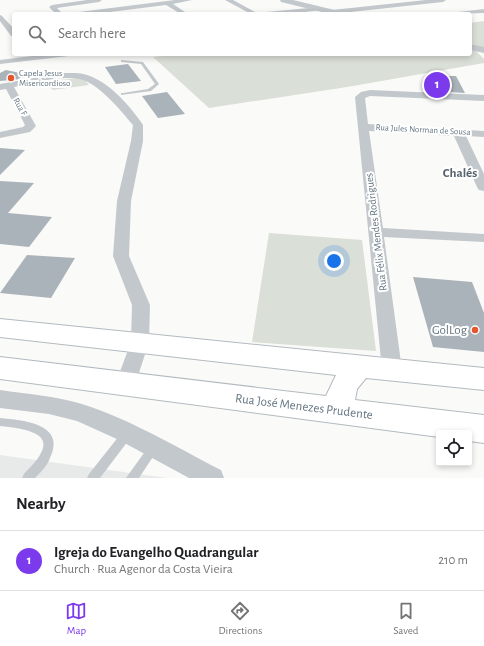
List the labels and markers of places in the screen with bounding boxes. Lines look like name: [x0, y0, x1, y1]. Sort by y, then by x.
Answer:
place label: Capela Jesus Misericordioso: [19, 69, 71, 88]
pin: 1: [424, 70, 450, 100]
marker: Capela Jesus Misericordioso: [6, 73, 16, 83]
place label: GolLog: [432, 324, 468, 337]
marker: GolLog: [470, 325, 480, 335]

